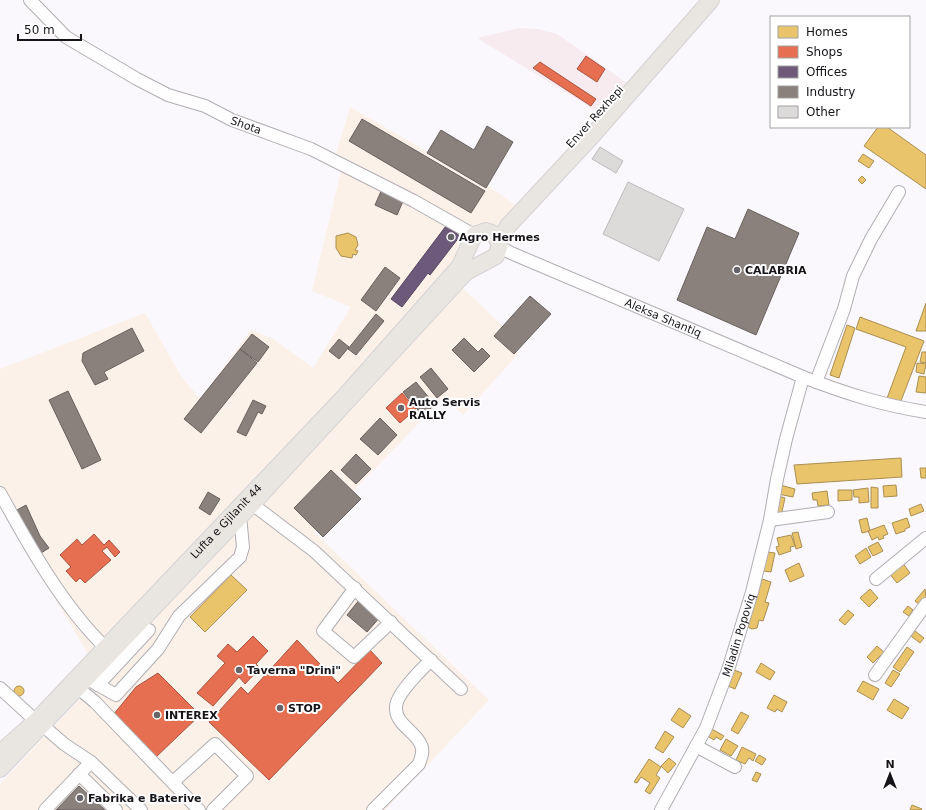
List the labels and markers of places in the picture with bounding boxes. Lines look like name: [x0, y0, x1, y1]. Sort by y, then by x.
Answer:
place label: Agro Hermes: [459, 231, 540, 244]
marker: Agro Hermes: [446, 232, 456, 242]
place label: CALABRIA: [745, 264, 807, 277]
marker: CALABRIA: [732, 265, 742, 275]
place label: Auto Servis RALLY: [409, 396, 481, 422]
marker: Auto Servis RALLY: [396, 403, 406, 413]
place label: Taverna "Drini": [247, 664, 341, 677]
marker: Taverna "Drini": [234, 665, 244, 675]
place label: STOP: [288, 702, 321, 715]
marker: STOP: [275, 703, 285, 713]
place label: INTEREX: [165, 709, 218, 722]
marker: INTEREX: [152, 710, 162, 720]
place label: Fabrika e Baterive: [88, 792, 202, 805]
marker: Fabrika e Baterive: [75, 793, 85, 803]

